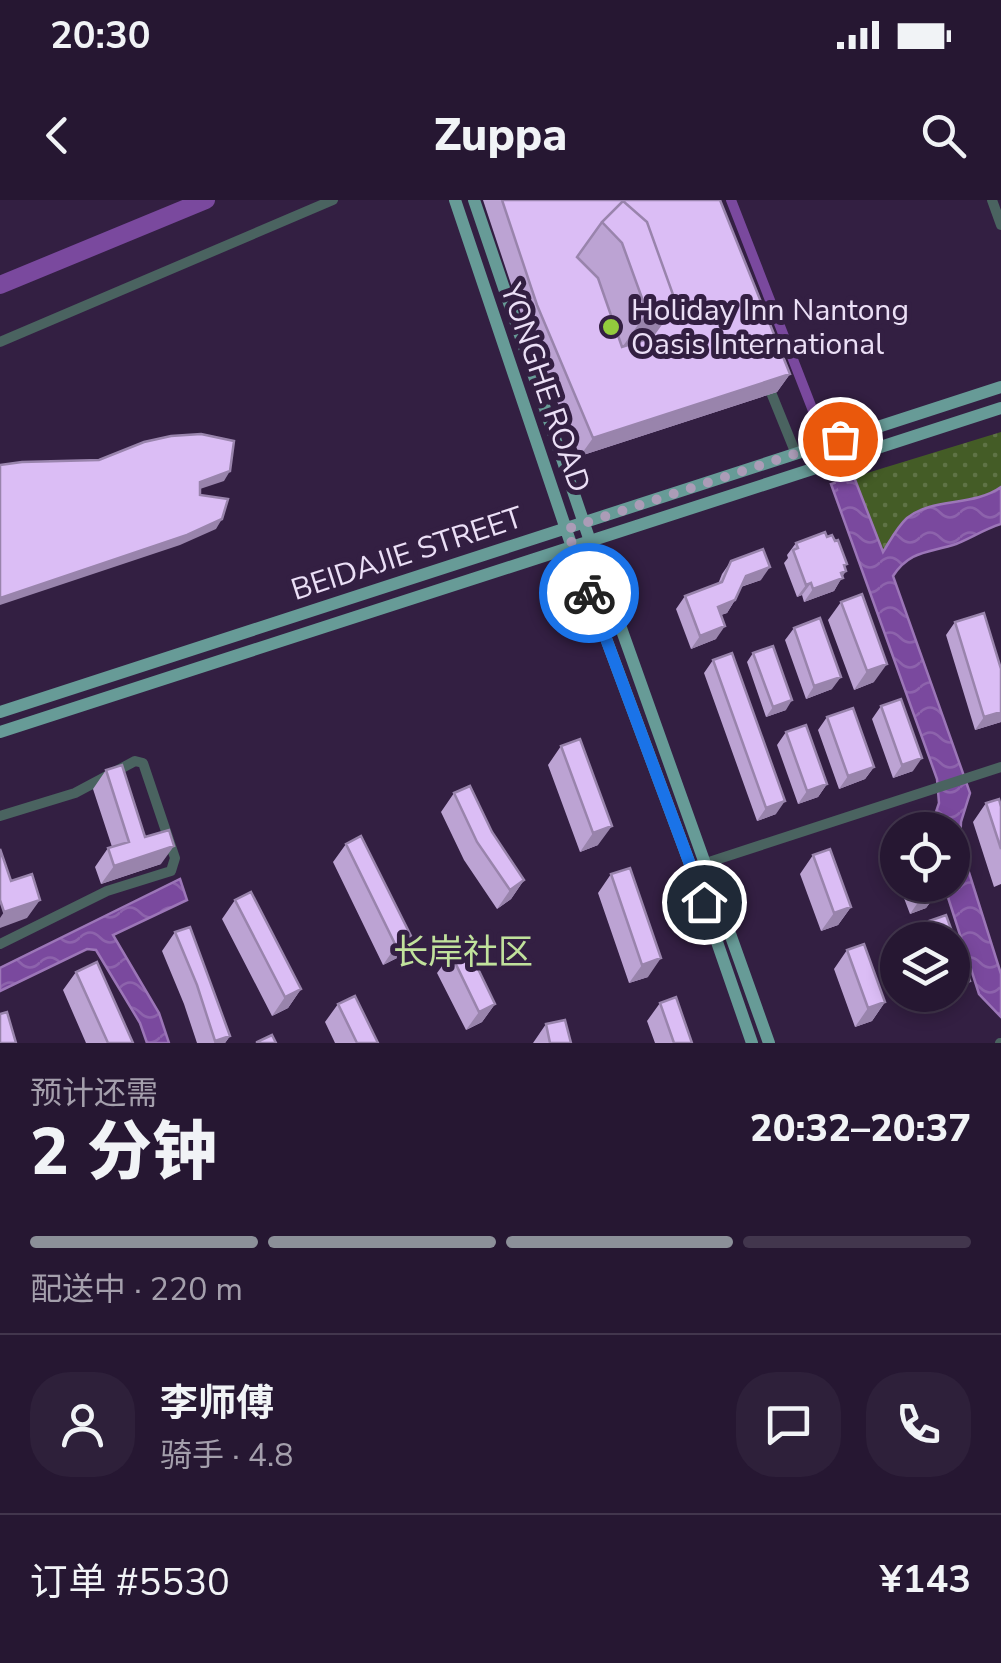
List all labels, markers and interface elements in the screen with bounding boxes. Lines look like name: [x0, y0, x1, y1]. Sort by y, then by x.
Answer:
text: 20:30: [50, 10, 151, 61]
text: Zuppa: [434, 105, 567, 166]
icon: back: [30, 108, 85, 163]
icon: search: [916, 108, 971, 163]
street label: YONGHE ROAD: [490, 277, 600, 498]
place label: Holiday Inn Nantong Oasis International: [631, 290, 909, 365]
marker: Holiday Inn Nantong Oasis International: [600, 316, 622, 338]
pin: [798, 397, 883, 482]
icon: bag: [813, 412, 868, 467]
street label: BEIDAJIE STREET: [286, 497, 528, 611]
courier: [539, 543, 639, 643]
icon: bike: [562, 566, 617, 621]
map controls: [880, 812, 970, 1012]
button: locate: [880, 812, 970, 902]
pin: [662, 860, 747, 945]
icon: home: [677, 875, 732, 930]
button: layers: [880, 922, 970, 1012]
district label: 长岸社区: [393, 929, 533, 976]
text: 预计还需: [30, 1072, 158, 1115]
text: 20:32–20:37: [750, 1103, 971, 1154]
text: 2 分钟: [30, 1108, 217, 1197]
text: 配送中 · 220 m: [30, 1268, 243, 1311]
button: person: [30, 1372, 135, 1477]
button: chat: [736, 1372, 841, 1477]
button: phone: [866, 1372, 971, 1477]
text: 李师傅: [160, 1378, 274, 1429]
text: 骑手 · 4.8: [160, 1434, 293, 1477]
text: ¥143: [880, 1554, 971, 1605]
text: 订单 #5530: [30, 1557, 230, 1608]

